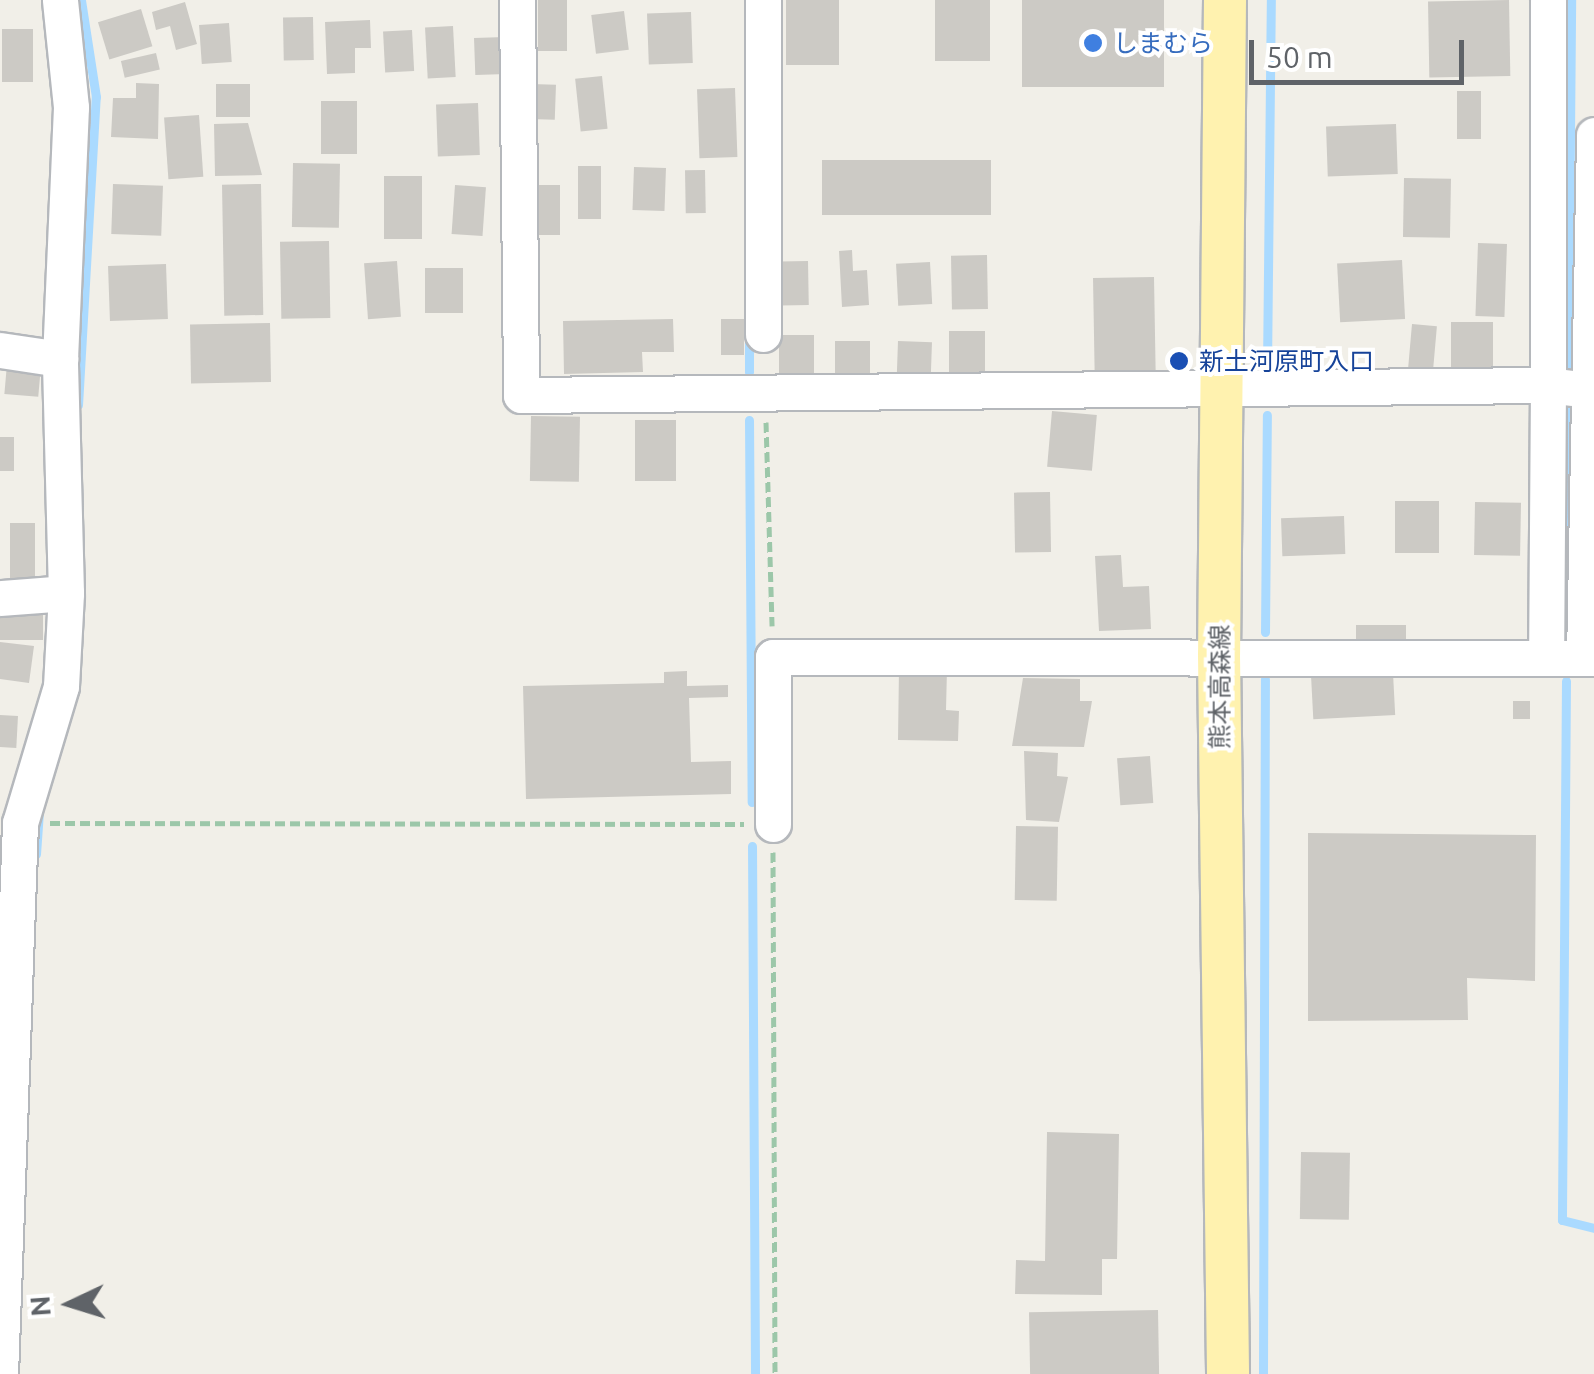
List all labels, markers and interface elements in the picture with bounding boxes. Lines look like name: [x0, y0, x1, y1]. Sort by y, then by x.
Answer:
scale bar: [1254, 20, 1469, 82]
place label: しまむら: [1113, 28, 1213, 58]
marker: しまむら: [1082, 32, 1104, 54]
text: 50 m: [1266, 40, 1333, 74]
place label: 新土河原町入口: [1199, 346, 1374, 376]
marker: 新土河原町入口: [1168, 350, 1190, 372]
street label: 熊本高森線: [1205, 625, 1235, 749]
north arrow: [20, 1254, 120, 1354]
text: N: [23, 1295, 56, 1318]

